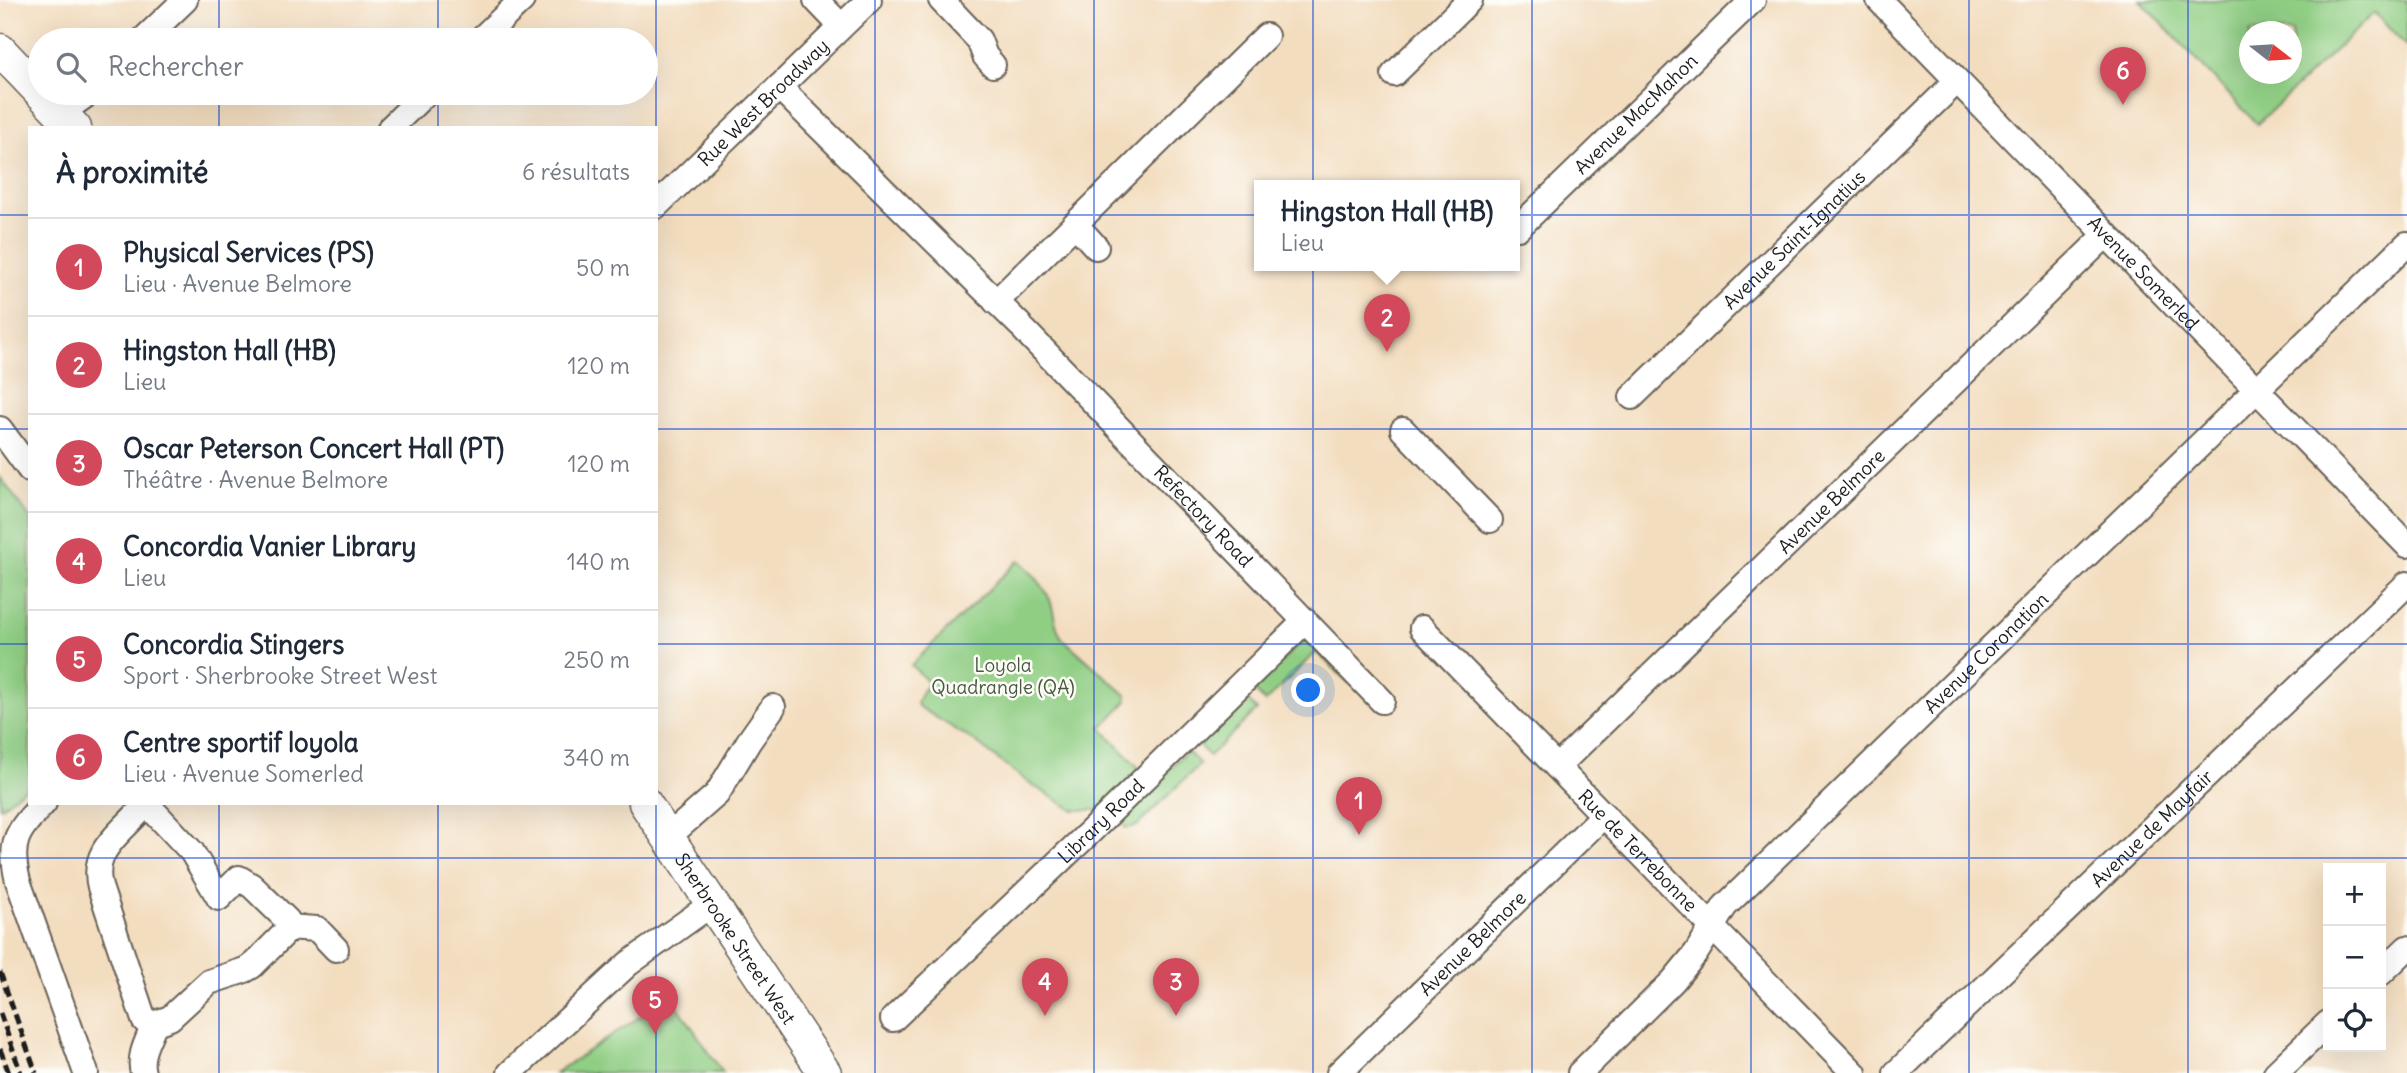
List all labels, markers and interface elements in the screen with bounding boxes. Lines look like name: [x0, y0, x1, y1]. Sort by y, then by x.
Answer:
north arrow: [2239, 21, 2302, 84]
search box: [28, 28, 658, 105]
street label: Rue West Broadway: [692, 34, 834, 171]
pin: 6: [2100, 47, 2146, 105]
icon: search: [52, 48, 90, 86]
street label: Avenue MacMahon: [1569, 49, 1702, 179]
text: Rechercher: [108, 50, 244, 83]
text: À proximité: [56, 153, 208, 191]
text: 6 résultats: [522, 157, 630, 186]
street label: Avenue Saint-Ignatius: [1718, 165, 1870, 314]
popup: [1254, 180, 1520, 271]
text: Hingston Hall (HB): [1281, 195, 1493, 228]
street label: Avenue Somerled: [2083, 211, 2204, 335]
text: Lieu: [1281, 228, 1324, 257]
text: Physical Services (PS): [123, 236, 374, 269]
text: 1: [74, 253, 84, 282]
text: 50 m: [576, 253, 630, 282]
text: Lieu · Avenue Belmore: [123, 269, 352, 298]
pin: 2: [1364, 294, 1410, 352]
text: Hingston Hall (HB): [123, 334, 336, 367]
text: 2: [73, 351, 85, 380]
text: 120 m: [567, 351, 630, 380]
text: Lieu: [123, 367, 167, 396]
text: Oscar Peterson Concert Hall (PT): [123, 432, 504, 465]
street label: Avenue Belmore: [1773, 444, 1890, 559]
text: 3: [72, 449, 86, 478]
text: 120 m: [567, 449, 630, 478]
street label: Refectory Road: [1149, 460, 1258, 572]
text: Théâtre · Avenue Belmore: [123, 465, 388, 494]
text: Concordia Vanier Library: [123, 530, 416, 563]
text: 4: [72, 547, 86, 576]
text: 140 m: [567, 547, 630, 576]
text: Lieu: [123, 563, 167, 592]
street label: Avenue Coronation: [1919, 587, 2053, 718]
text: Concordia Stingers: [123, 628, 344, 661]
text: 5: [72, 645, 86, 674]
text: 250 m: [563, 645, 630, 674]
park label: Loyola Quadrangle (QA): [931, 653, 1075, 699]
text: Sport · Sherbrooke Street West: [123, 661, 438, 690]
your location: [1291, 673, 1325, 707]
text: Centre sportif loyola: [123, 726, 359, 759]
text: 6: [72, 743, 86, 772]
text: 340 m: [563, 743, 630, 772]
text: Lieu · Avenue Somerled: [123, 759, 364, 788]
street label: Avenue de Mayfair: [2086, 764, 2218, 892]
street label: Library Road: [1053, 774, 1149, 868]
pin: 1: [1336, 777, 1382, 835]
street label: Rue de Terrebonne: [1573, 784, 1703, 917]
street label: Sherbrooke Street West: [670, 849, 801, 1029]
map controls: [2323, 863, 2386, 1052]
button: +: [2323, 863, 2386, 926]
street label: Avenue Belmore: [1414, 886, 1531, 1001]
button: −: [2323, 926, 2386, 989]
pin: 4: [1022, 958, 1068, 1016]
pin: 3: [1153, 958, 1199, 1016]
pin: 5: [632, 976, 678, 1034]
button: locate: [2323, 989, 2386, 1052]

